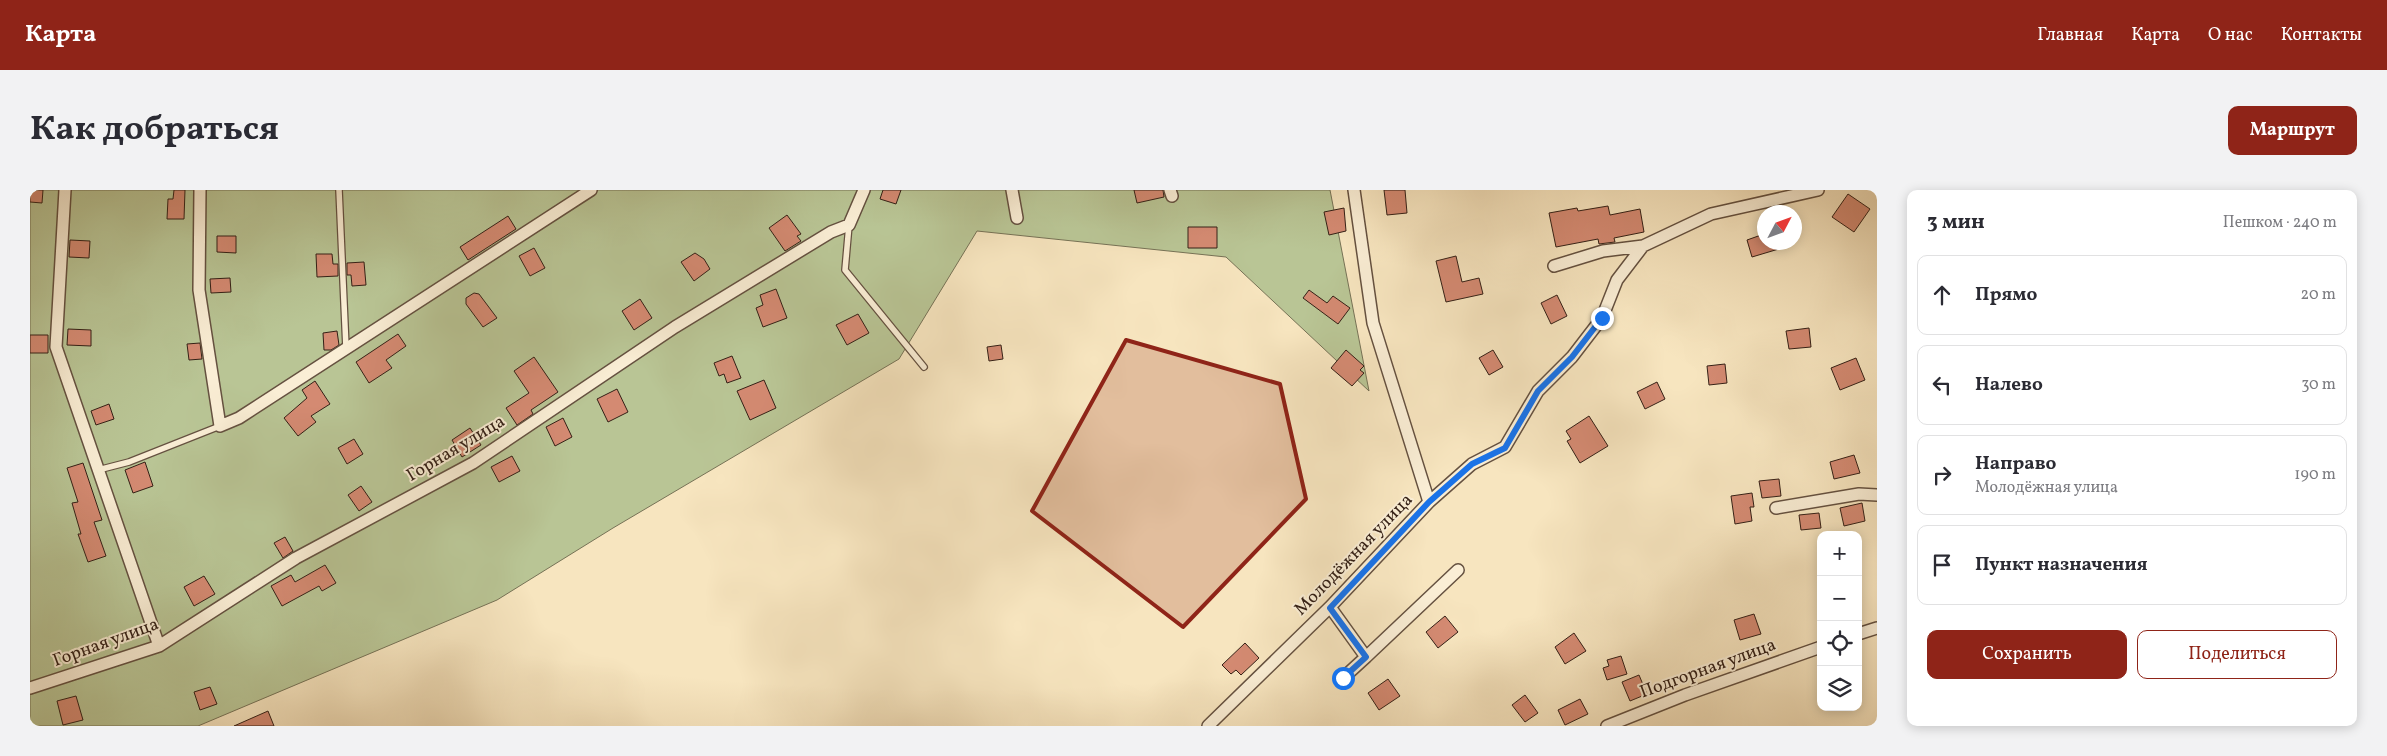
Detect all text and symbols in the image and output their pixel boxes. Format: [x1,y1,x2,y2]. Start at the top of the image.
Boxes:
text: Карта [25,18,96,52]
text: Главная [2037,23,2103,48]
text: Карта [2131,23,2180,48]
text: О нас [2208,23,2253,48]
text: Контакты [2281,23,2362,48]
text: Как добраться [30,106,279,154]
button: Маршрут [2228,106,2357,155]
north arrow [1757,205,1802,250]
text: 3 мин [1927,208,1985,237]
text: Пешком · 240 m [2223,212,2337,234]
icon: ahead [1928,281,1956,309]
text: Прямо [1975,282,2037,308]
text: 20 m [2301,284,2336,306]
route end [1591,307,1614,330]
icon: left [1928,371,1956,399]
text: Налево [1975,372,2043,398]
text: 30 m [2301,374,2336,396]
street label: Горная улица [402,410,510,488]
text: Направо [1975,451,2057,477]
icon: right [1928,461,1956,489]
text: 190 m [2294,464,2336,486]
text: Молодёжная улица [1975,477,2118,499]
street label: Молодёжная улица [1289,488,1419,622]
map controls [1817,531,1862,711]
button: + [1817,531,1862,576]
icon: arrive [1928,551,1956,579]
text: Пункт назначения [1975,552,2148,578]
button: − [1817,576,1862,621]
street label: Горная улица [49,612,163,674]
button: locate [1817,621,1862,666]
button: Сохранить [1927,630,2127,679]
button: Поделиться [2137,630,2337,679]
street label: Подгорная улица [1636,633,1780,705]
button: layers [1817,666,1862,711]
route start [1332,667,1355,690]

